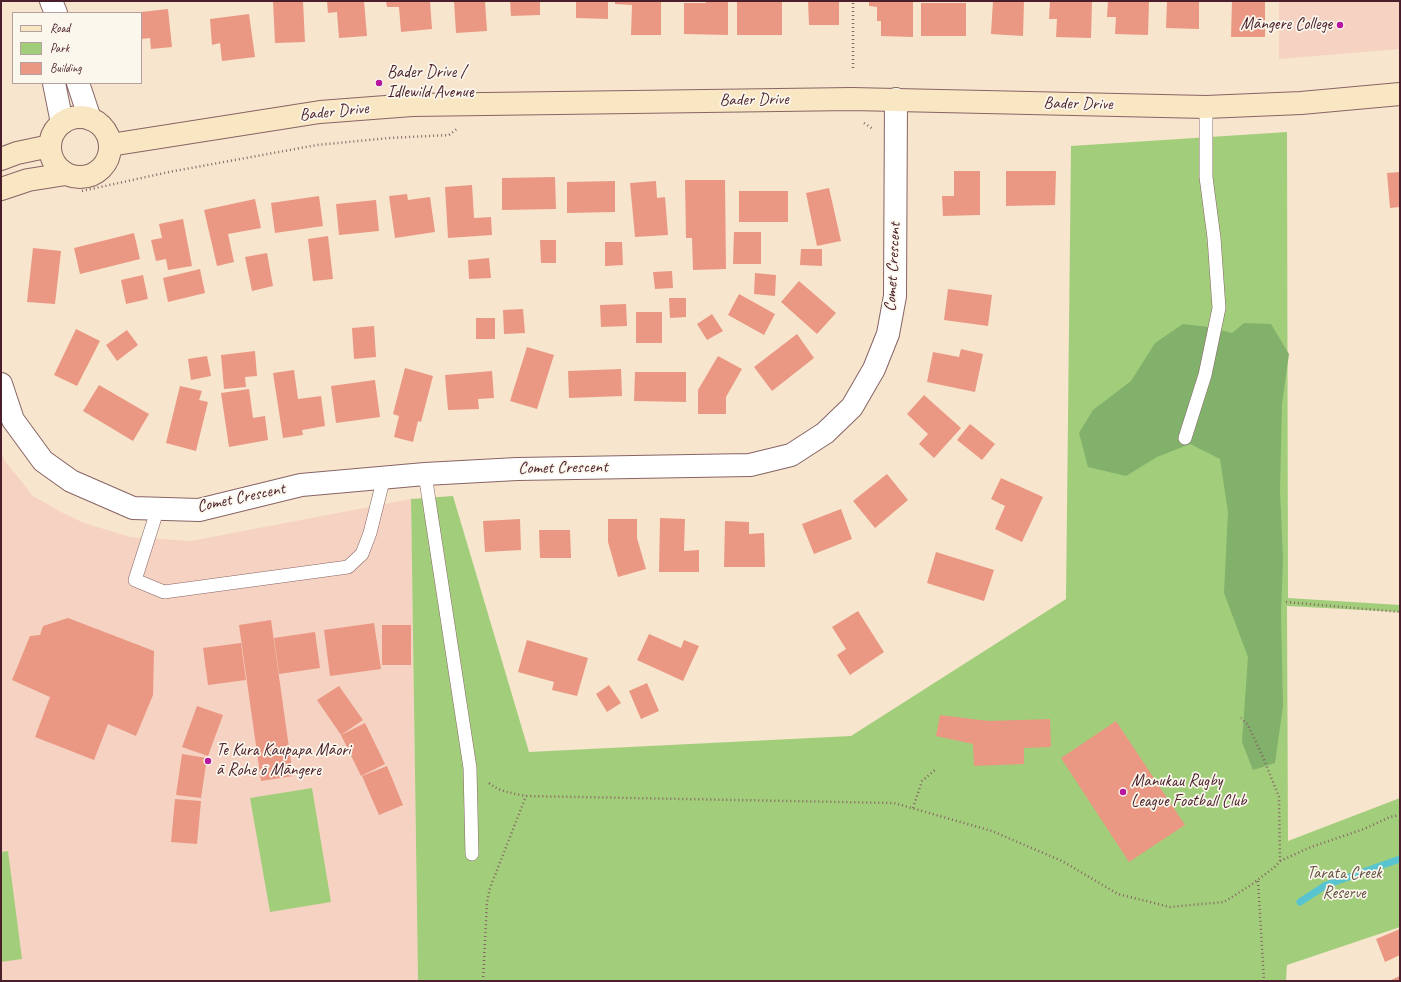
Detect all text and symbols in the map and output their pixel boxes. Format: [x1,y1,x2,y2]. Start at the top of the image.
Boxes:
legend [12,12,142,84]
place label: Māngere College [1241,15,1332,35]
text: Road [50,20,70,36]
marker: Māngere College [1335,20,1345,30]
text: Park [50,40,69,56]
text: Building [50,60,82,76]
place label: Bader Drive / Idlewild Avenue [387,63,473,103]
marker: Bader Drive / Idlewild Avenue [374,78,384,88]
street label: Bader Drive [719,89,789,111]
street label: Bader Drive [1043,93,1113,115]
street label: Bader Drive [299,98,369,126]
street label: Comet Crescent [880,222,906,312]
street label: Comet Crescent [518,457,608,479]
street label: Comet Crescent [195,479,287,517]
place label: Te Kura Kaupapa Māori ā Rohe ō Māngere [216,741,351,781]
marker: Te Kura Kaupapa Māori ā Rohe ō Māngere [203,756,213,766]
place label: Manukau Rugby League Football Club [1131,772,1246,812]
marker: Manukau Rugby League Football Club [1118,787,1128,797]
park label: Tarata Creek Reserve [1307,864,1381,904]

